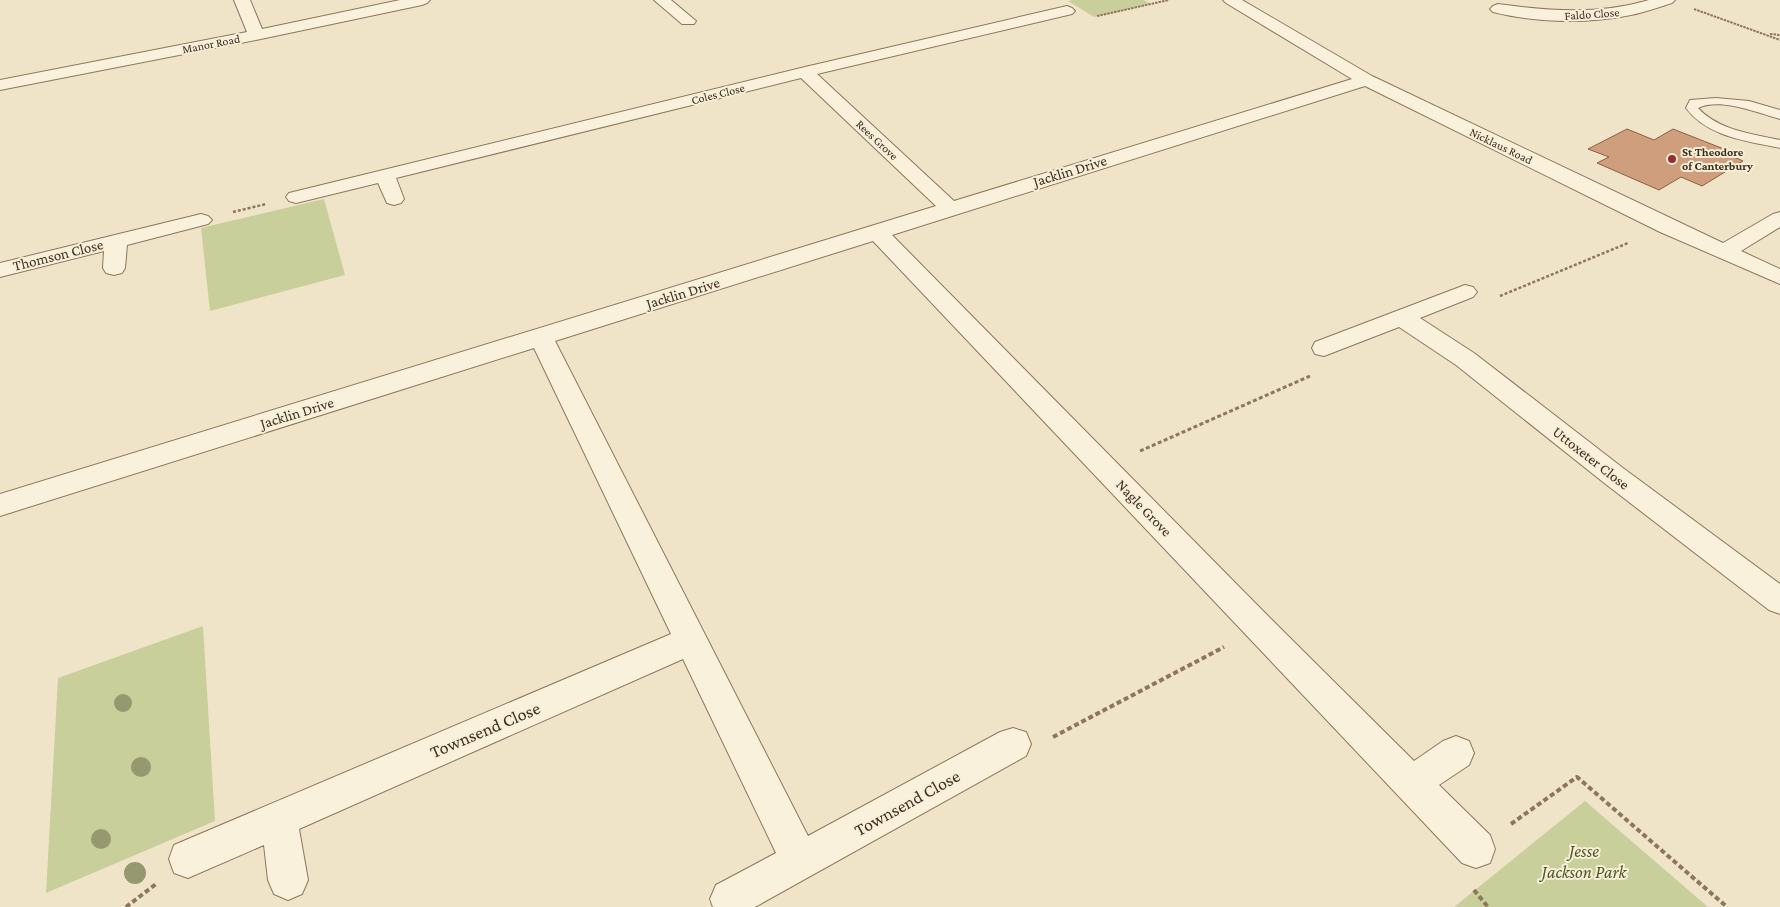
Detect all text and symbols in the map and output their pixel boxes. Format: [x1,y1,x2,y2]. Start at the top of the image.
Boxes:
street label: Faldo Close [1564,5,1620,23]
street label: Manor Road [181,31,242,56]
street label: Coles Close [690,81,746,107]
street label: Rees Grove [853,117,901,163]
street label: Nicklaus Road [1467,125,1535,168]
place label: St Theodore of Canterbury [1682,145,1753,173]
street label: Jacklin Drive [1029,152,1109,191]
marker: St Theodore of Canterbury [1666,153,1678,165]
street label: Thomson Close [11,236,105,274]
street label: Jacklin Drive [642,274,722,313]
street label: Jacklin Drive [256,394,336,433]
street label: Uttoxeter Close [1550,423,1633,493]
street label: Nagle Grove [1112,476,1175,541]
street label: Townsend Close [427,698,543,762]
street label: Townsend Close [851,766,963,840]
park label: Jesse Jackson Park [1539,841,1628,882]

